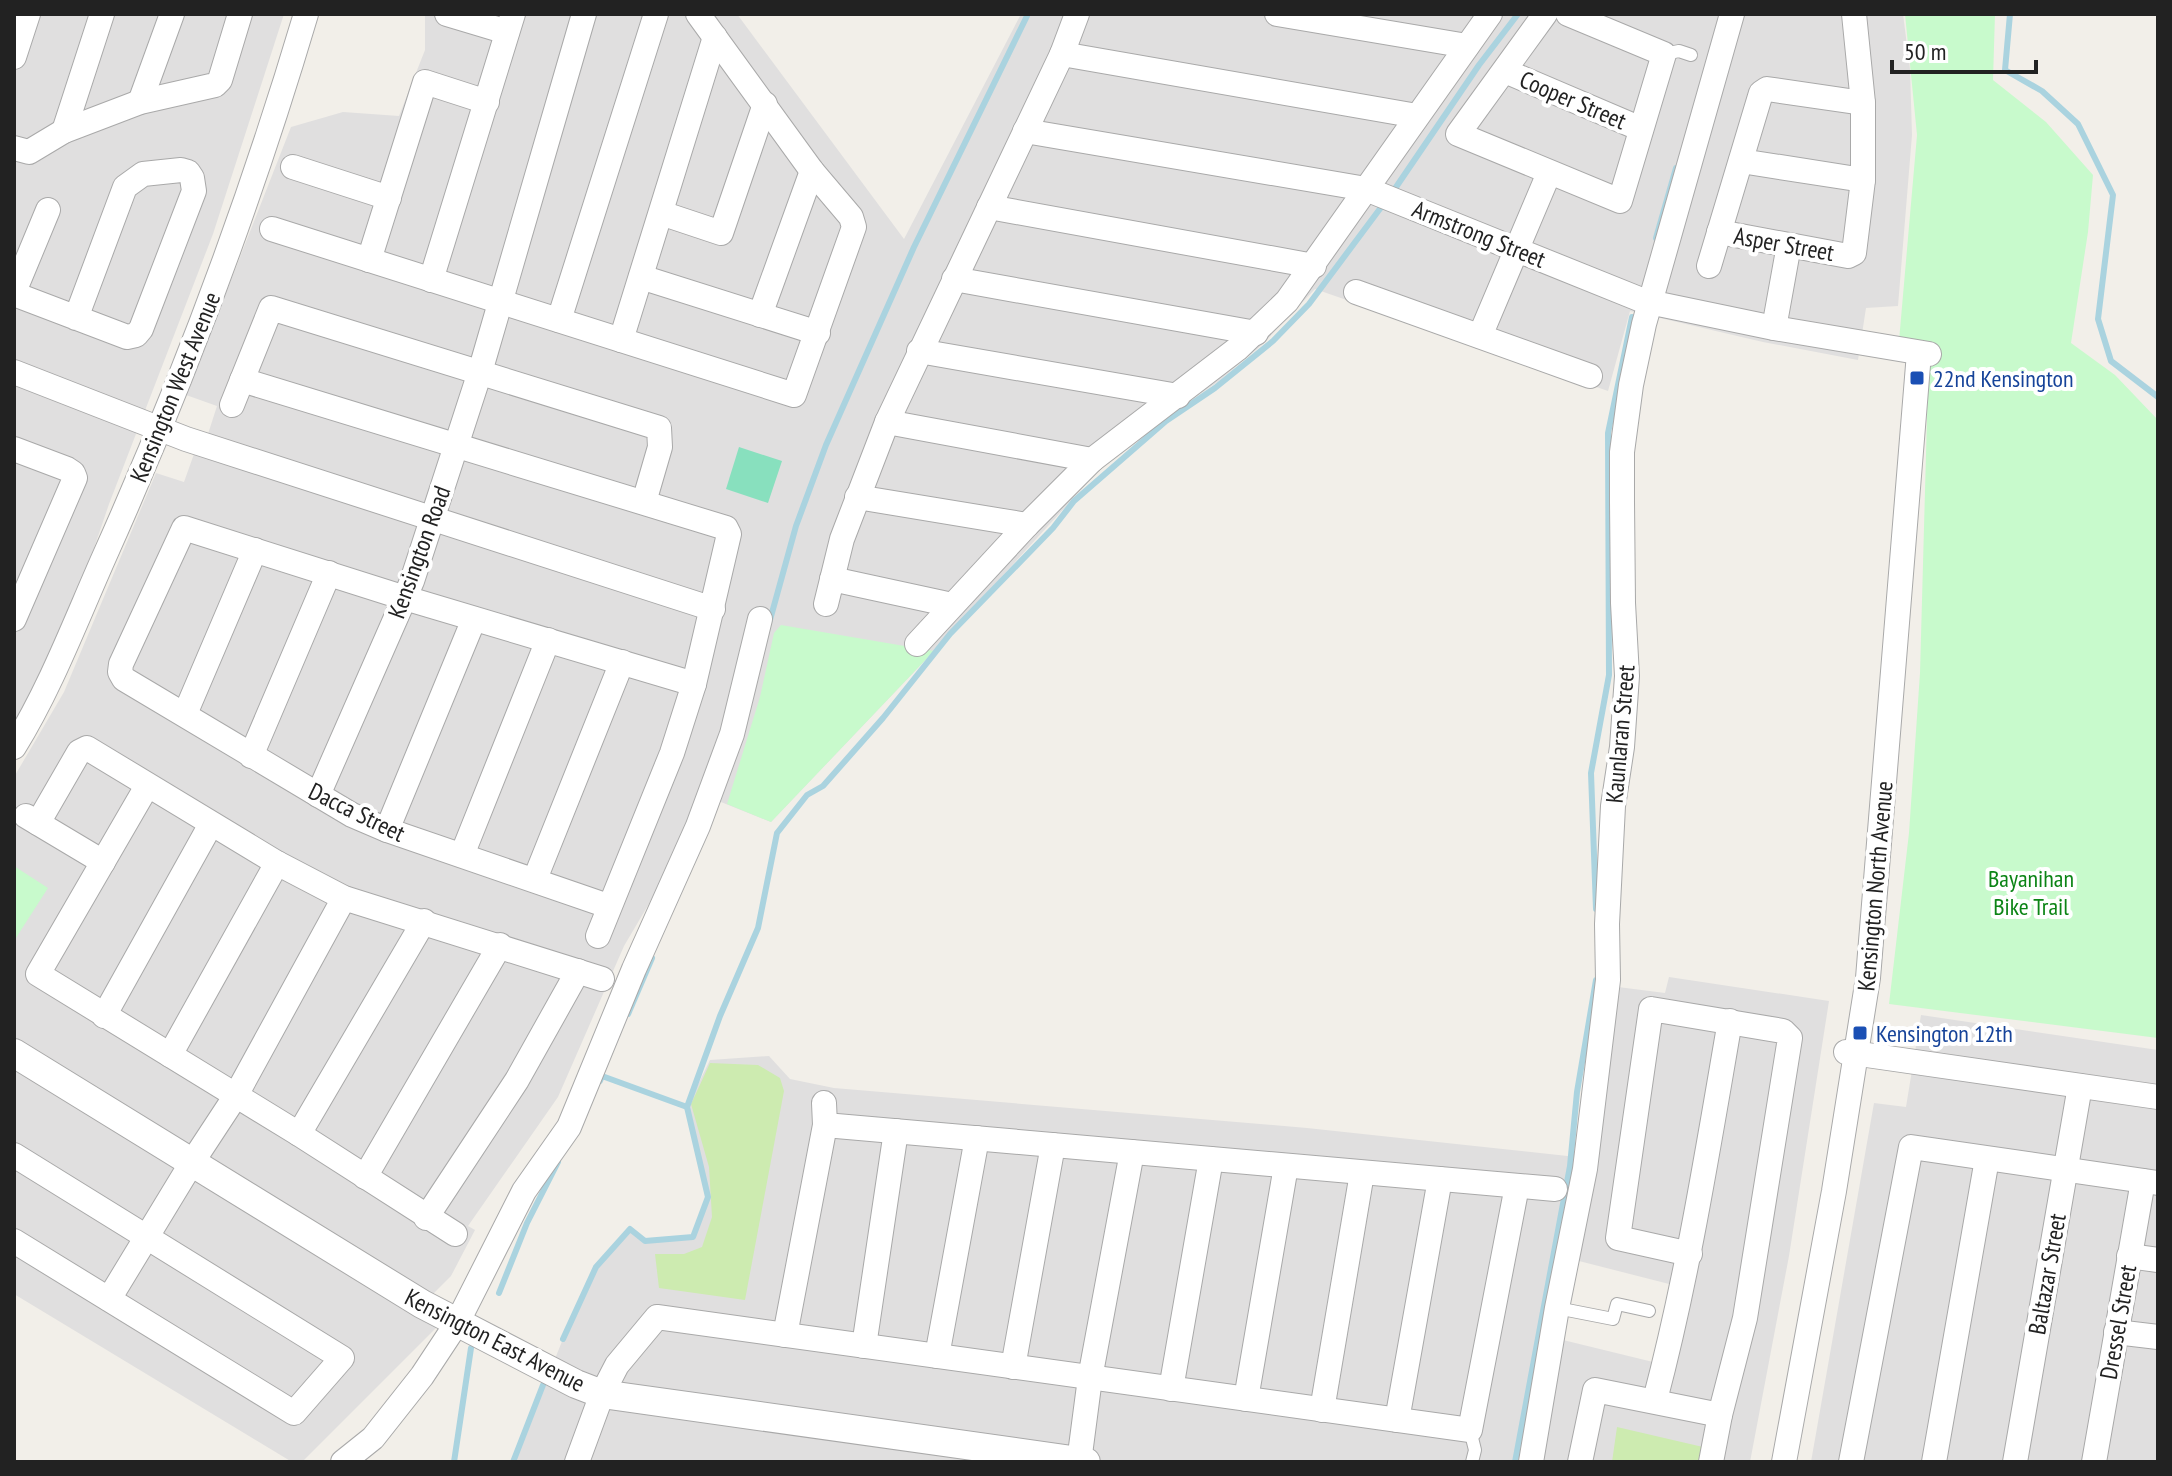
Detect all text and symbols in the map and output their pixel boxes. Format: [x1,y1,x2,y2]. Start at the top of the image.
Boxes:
scale bar [1892,24,2036,74]
text: 50 m [1904,36,1946,67]
street label: Cooper Street [1515,64,1631,136]
street label: Armstrong Street [1408,193,1550,275]
street label: Asper Street [1731,220,1837,268]
street label: Kensington West Avenue [123,287,227,487]
place label: 22nd Kensington [1933,363,2074,394]
marker: 22nd Kensington [1908,369,1926,387]
street label: Kensington Road [381,481,457,623]
street label: Kaunlaran Street [1599,663,1642,804]
street label: Dacca Street [304,775,411,849]
street label: Kensington North Avenue [1850,780,1900,992]
park label: Bayanihan Bike Trail [1988,863,2074,922]
place label: Kensington 12th [1876,1018,2013,1049]
marker: Kensington 12th [1851,1024,1869,1042]
street label: Baltazar Street [2021,1211,2073,1337]
street label: Dressel Street [2093,1262,2143,1382]
street label: Kensington East Avenue [400,1281,590,1399]

